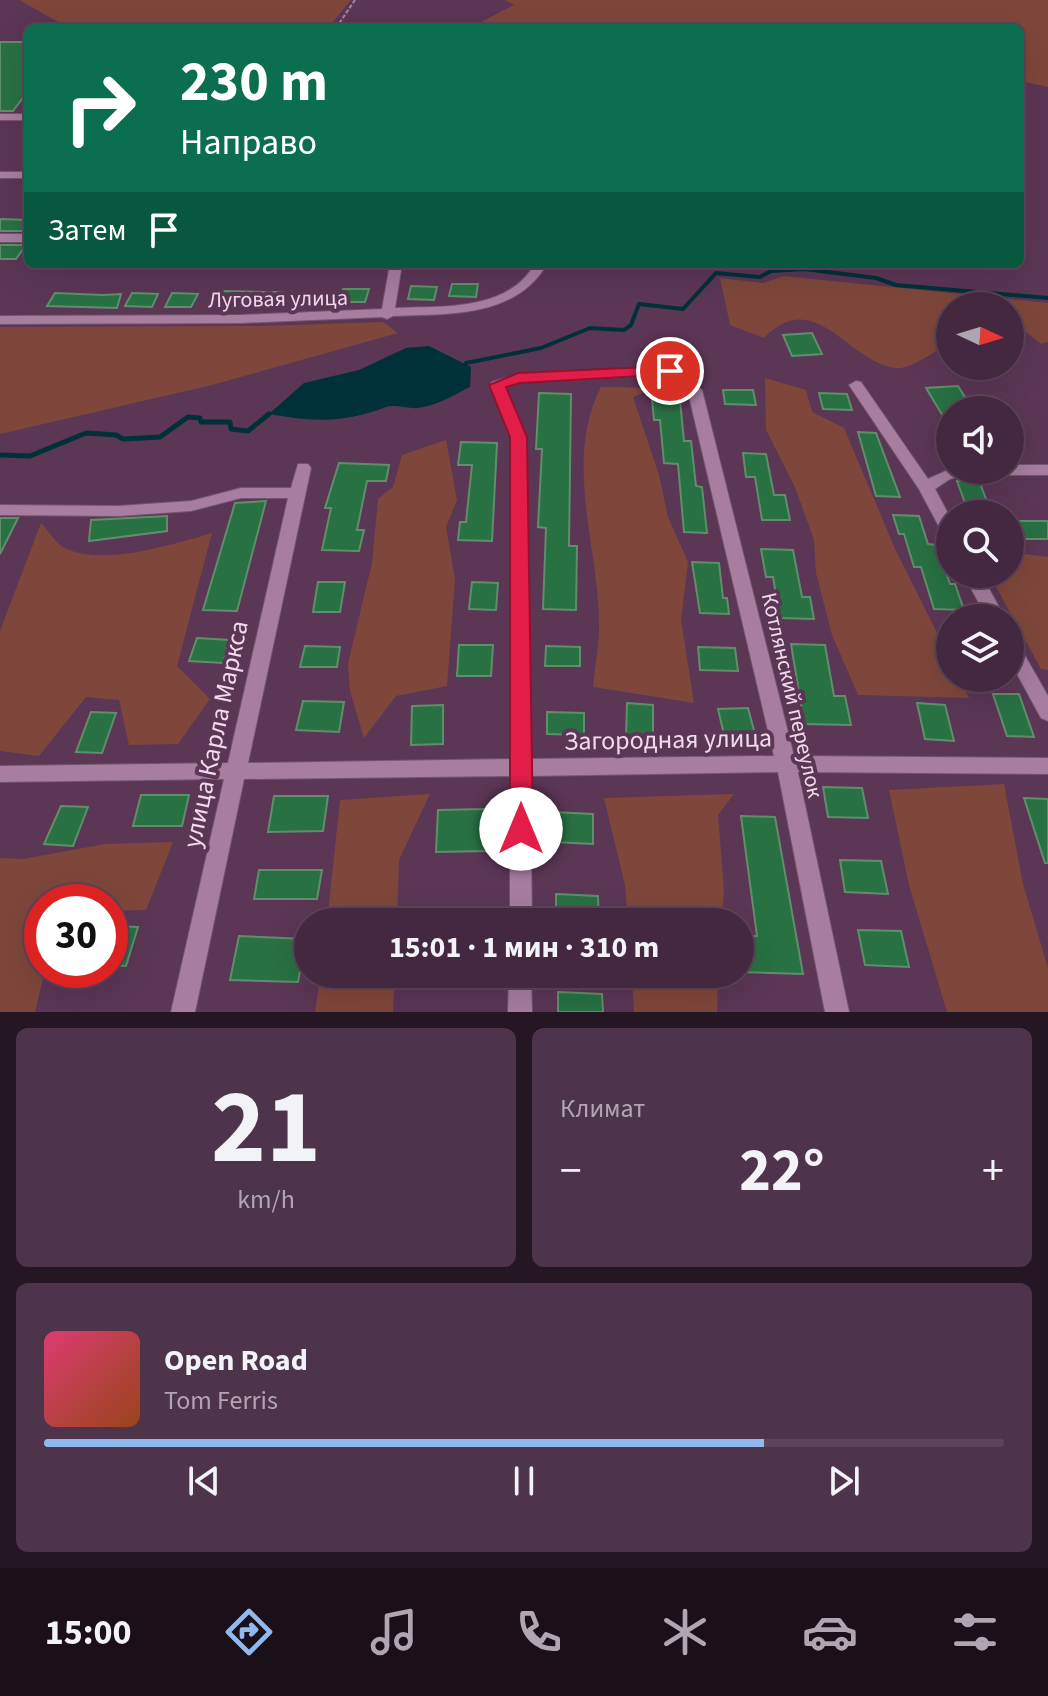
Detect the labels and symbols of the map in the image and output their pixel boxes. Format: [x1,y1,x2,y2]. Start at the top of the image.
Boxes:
street label: Луговая улица [208,282,348,316]
north arrow [936,292,1024,380]
pin [636,337,704,405]
street label: Котлянский переулок [753,589,831,801]
street label: улица Карла Маркса [173,617,258,851]
street label: Загородная улица [564,719,772,760]
position arrow [479,787,563,871]
speed limit sign: 30 [24,884,128,988]

